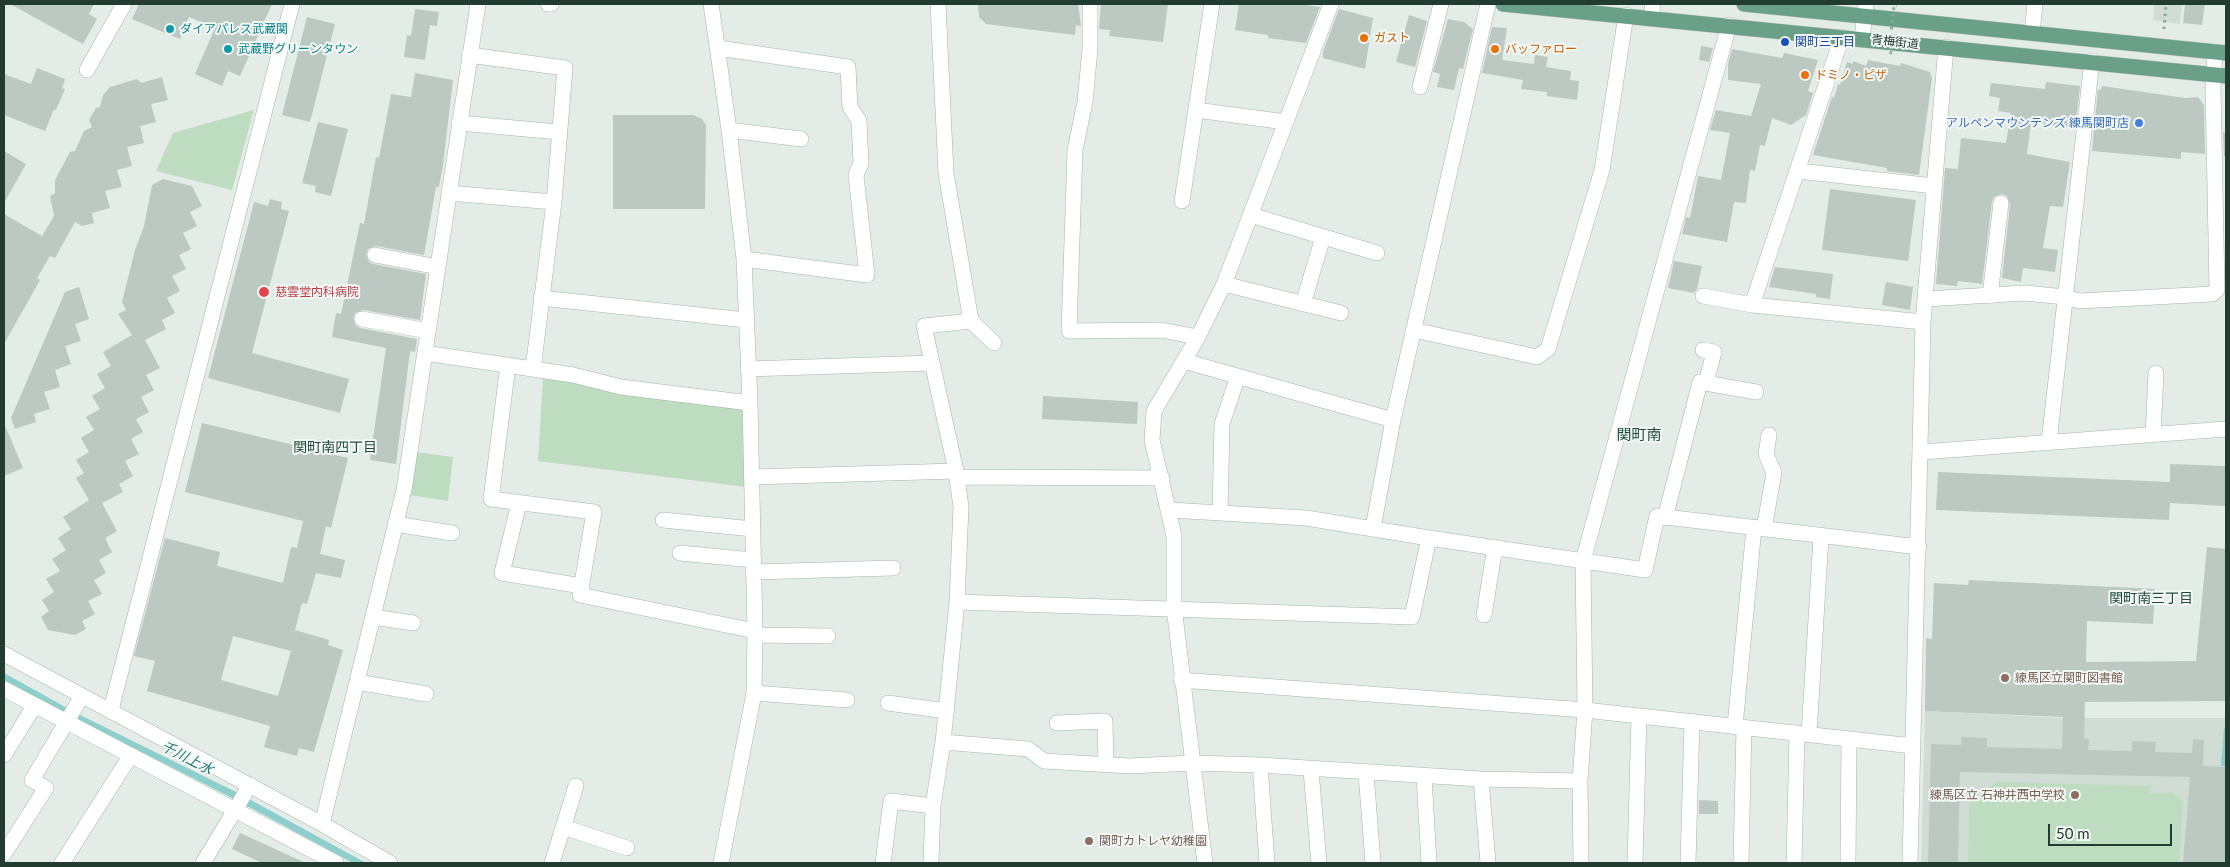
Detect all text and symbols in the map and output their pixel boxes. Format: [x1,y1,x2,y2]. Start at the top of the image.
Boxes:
place label: ダイアパレス武蔵関 [180,22,288,36]
marker: ダイアパレス武蔵関 [164,23,176,35]
place label: ガスト [1374,31,1410,45]
marker: ガスト [1358,32,1370,44]
street label: 青梅街道 [1870,32,1920,52]
place label: 関町三丁目 [1795,35,1855,49]
marker: 関町三丁目 [1779,36,1791,48]
place label: 武蔵野グリーンタウン [238,42,358,56]
place label: バッファロー [1505,42,1577,56]
marker: 武蔵野グリーンタウン [222,43,234,55]
marker: バッファロー [1489,43,1501,55]
place label: ドミノ・ピザ [1815,68,1887,82]
marker: ドミノ・ピザ [1799,69,1811,81]
place label: アルペンマウンテンズ 練馬関町店 [1946,116,2129,130]
marker: アルペンマウンテンズ 練馬関町店 [2133,117,2145,129]
marker: 慈雲堂内科病院 [257,285,271,299]
place label: 慈雲堂内科病院 [275,285,359,299]
district label: 関町南 [1617,426,1661,444]
district label: 関町南四丁目 [293,439,377,455]
district label: 関町南三丁目 [2109,590,2193,606]
place label: 練馬区立関町図書館 [2015,671,2123,685]
marker: 練馬区立関町図書館 [1999,672,2011,684]
water label: 千川上水 [158,738,216,778]
place label: 練馬区立 石神井西中学校 [1930,788,2065,802]
marker: 練馬区立 石神井西中学校 [2069,789,2081,801]
scale bar [2050,814,2174,846]
text: 50 m [2056,824,2090,842]
place label: 関町カトレヤ幼稚園 [1099,834,1207,848]
marker: 関町カトレヤ幼稚園 [1083,835,1095,847]

